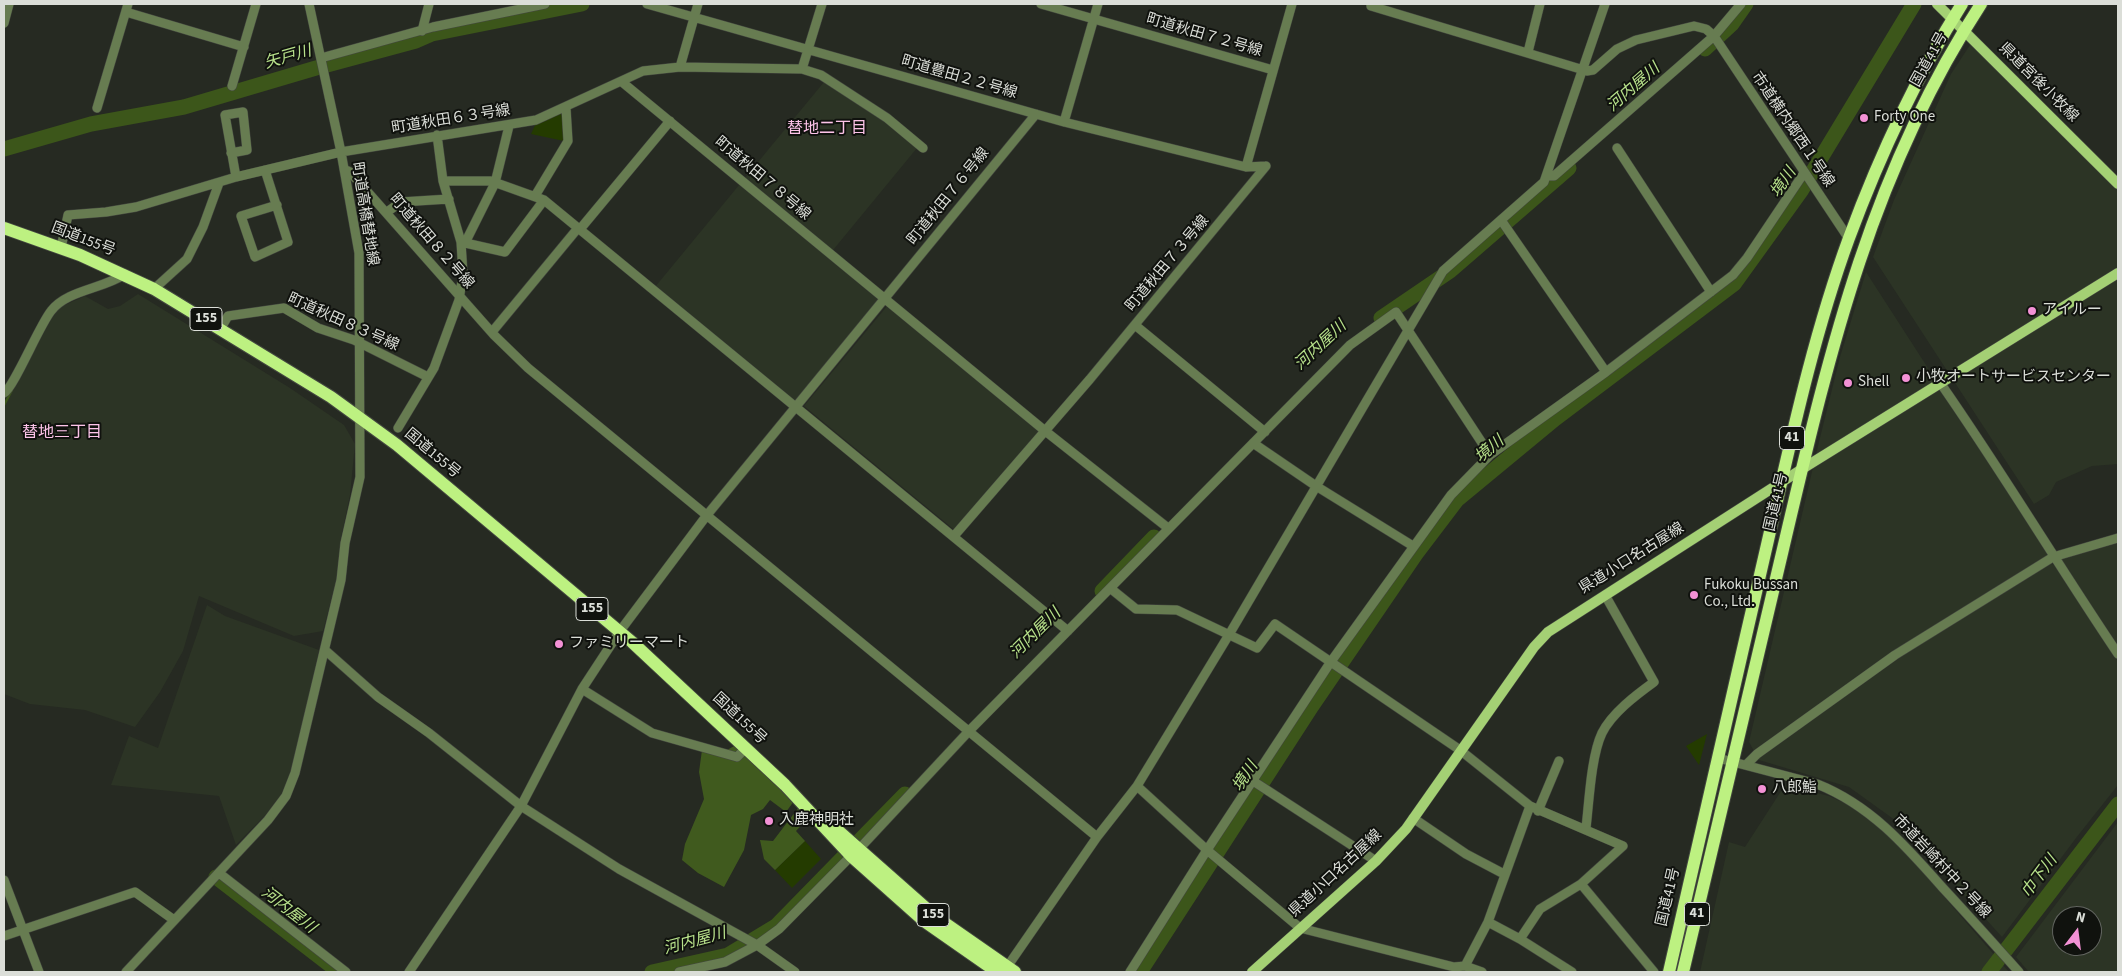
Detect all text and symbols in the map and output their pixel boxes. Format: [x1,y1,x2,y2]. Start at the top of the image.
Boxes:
street label: 町道秋田７２号線 [1144,11,1264,61]
street label: 国道41号 [1908,29,1952,91]
street label: 県道宮後小牧線 [1995,40,2081,126]
water label: 矢戸川 [262,42,314,74]
street label: 町道豊田２２号線 [899,53,1019,103]
water label: 河内屋川 [1604,60,1664,116]
street label: 市道横内郷西１号線 [1747,69,1837,191]
street label: 町道秋田６３号線 [390,102,512,138]
place label: Forty One [1874,109,1935,127]
marker: Forty One [1858,112,1870,124]
district label: 替地二丁目 [787,119,867,139]
street label: 町道秋田７８号線 [710,134,814,224]
street label: 町道秋田７６号線 [904,145,994,249]
street label: 町道高橋替地線 [347,161,381,267]
water label: 境川 [1767,164,1801,202]
street label: 町道秋田８２号線 [385,191,477,293]
street label: 町道秋田７３号線 [1123,212,1213,316]
street label: 国道155号 [48,220,118,260]
street label: 町道秋田８３号線 [285,290,401,356]
place label: アイルー [2042,302,2102,320]
marker: アイルー [2026,305,2038,317]
road number: 155 [190,308,222,330]
water label: 河内屋川 [1291,317,1351,375]
place label: 小牧オートサービスセンター [1916,369,2111,387]
marker: 小牧オートサービスセンター [1900,372,1912,384]
place label: Shell [1858,374,1889,392]
marker: Shell [1842,377,1854,389]
district label: 替地三丁目 [22,423,102,443]
street label: 国道155号 [400,425,464,483]
road number: 41 [1780,426,1804,449]
water label: 境川 [1472,432,1508,468]
street label: 国道41号 [1761,471,1793,533]
street label: 県道小口名古屋線 [1576,520,1688,598]
place label: Fukoku Bussan Co., Ltd. [1704,577,1798,612]
marker: Fukoku Bussan Co., Ltd. [1688,589,1700,601]
road number: 155 [576,598,608,620]
water label: 河内屋川 [1007,605,1065,663]
place label: ファミリーマート [569,635,689,653]
marker: ファミリーマート [553,638,565,650]
street label: 国道155号 [708,689,770,749]
water label: 境川 [1229,758,1263,796]
place label: 八郎鮨 [1772,780,1817,798]
marker: 八郎鮨 [1756,783,1768,795]
street label: 市道岩崎村中２号線 [1888,811,1994,923]
place label: 入鹿神明社 [779,812,854,830]
marker: 入鹿神明社 [763,815,775,827]
street label: 県道小口名古屋線 [1286,826,1386,922]
water label: 巾下川 [2018,852,2062,902]
street label: 国道41号 [1653,866,1685,928]
water label: 河内屋川 [257,884,319,938]
road number: 41 [1684,902,1710,926]
road number: 155 [917,904,949,926]
north arrow [2052,906,2102,956]
text: N [2074,907,2088,928]
water label: 河内屋川 [662,924,728,960]

